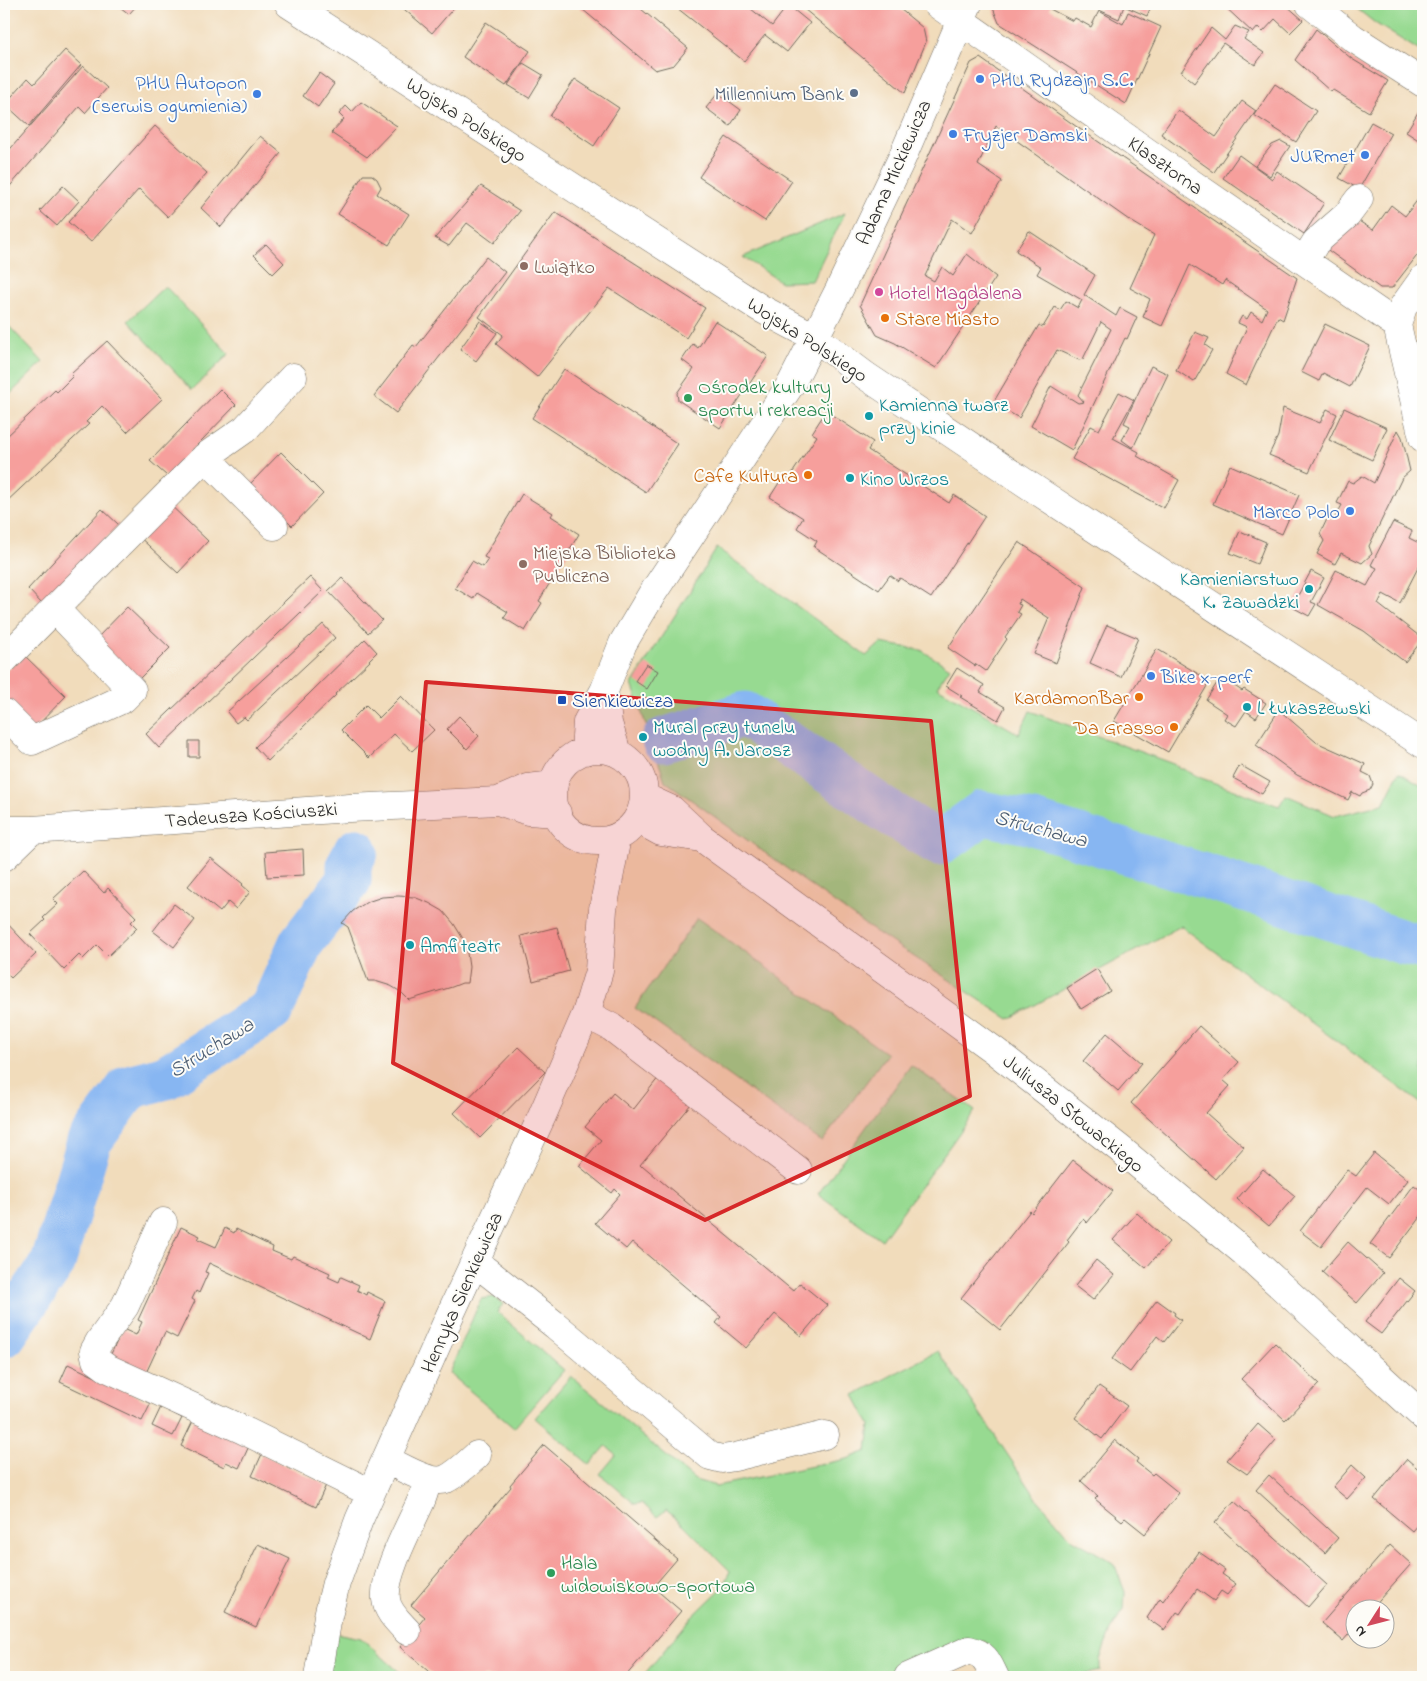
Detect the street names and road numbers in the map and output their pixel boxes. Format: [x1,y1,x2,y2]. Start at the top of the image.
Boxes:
street label: Wojska Polskiego [399,71,532,172]
street label: Adama Mickiewicza [850,96,940,250]
street label: Klasztorna [1121,130,1208,204]
street label: Wojska Polskiego [740,291,873,392]
street label: Tadeusza Kościuszki [164,796,339,837]
street label: Juliusza Słowackiego [995,1049,1150,1182]
street label: Henryka Sienkiewicza [415,1208,512,1378]

